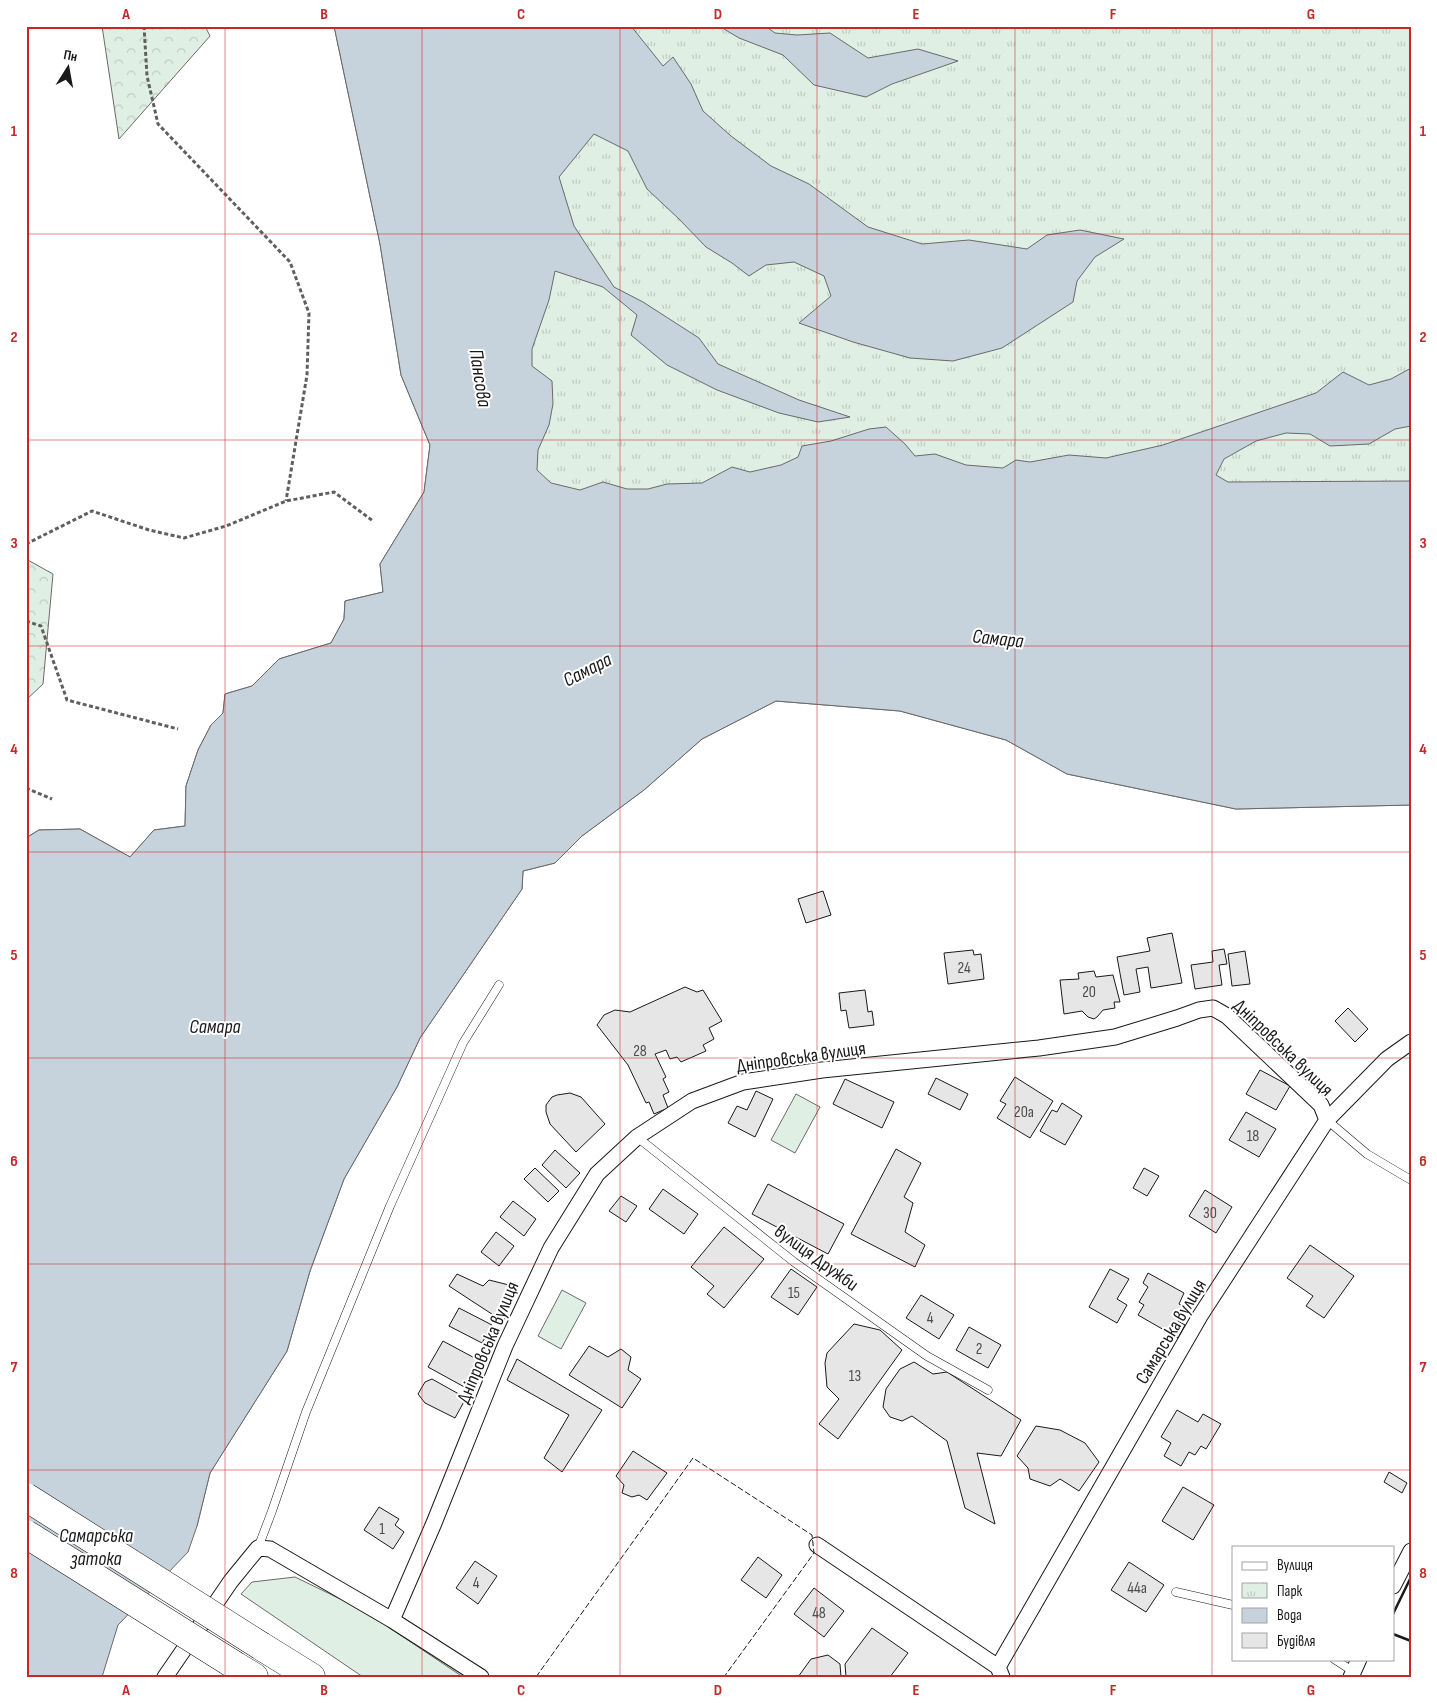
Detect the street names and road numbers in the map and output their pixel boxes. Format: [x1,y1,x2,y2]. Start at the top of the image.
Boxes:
street label: Дніпровська вулиця [1228,995,1338,1102]
street label: Дніпровська вулиця [735,1037,867,1078]
street label: вулиця Дружби [770,1220,863,1296]
street label: Самарська вулиця [1131,1275,1212,1388]
street label: Дніпровська вулиця [452,1278,524,1407]

